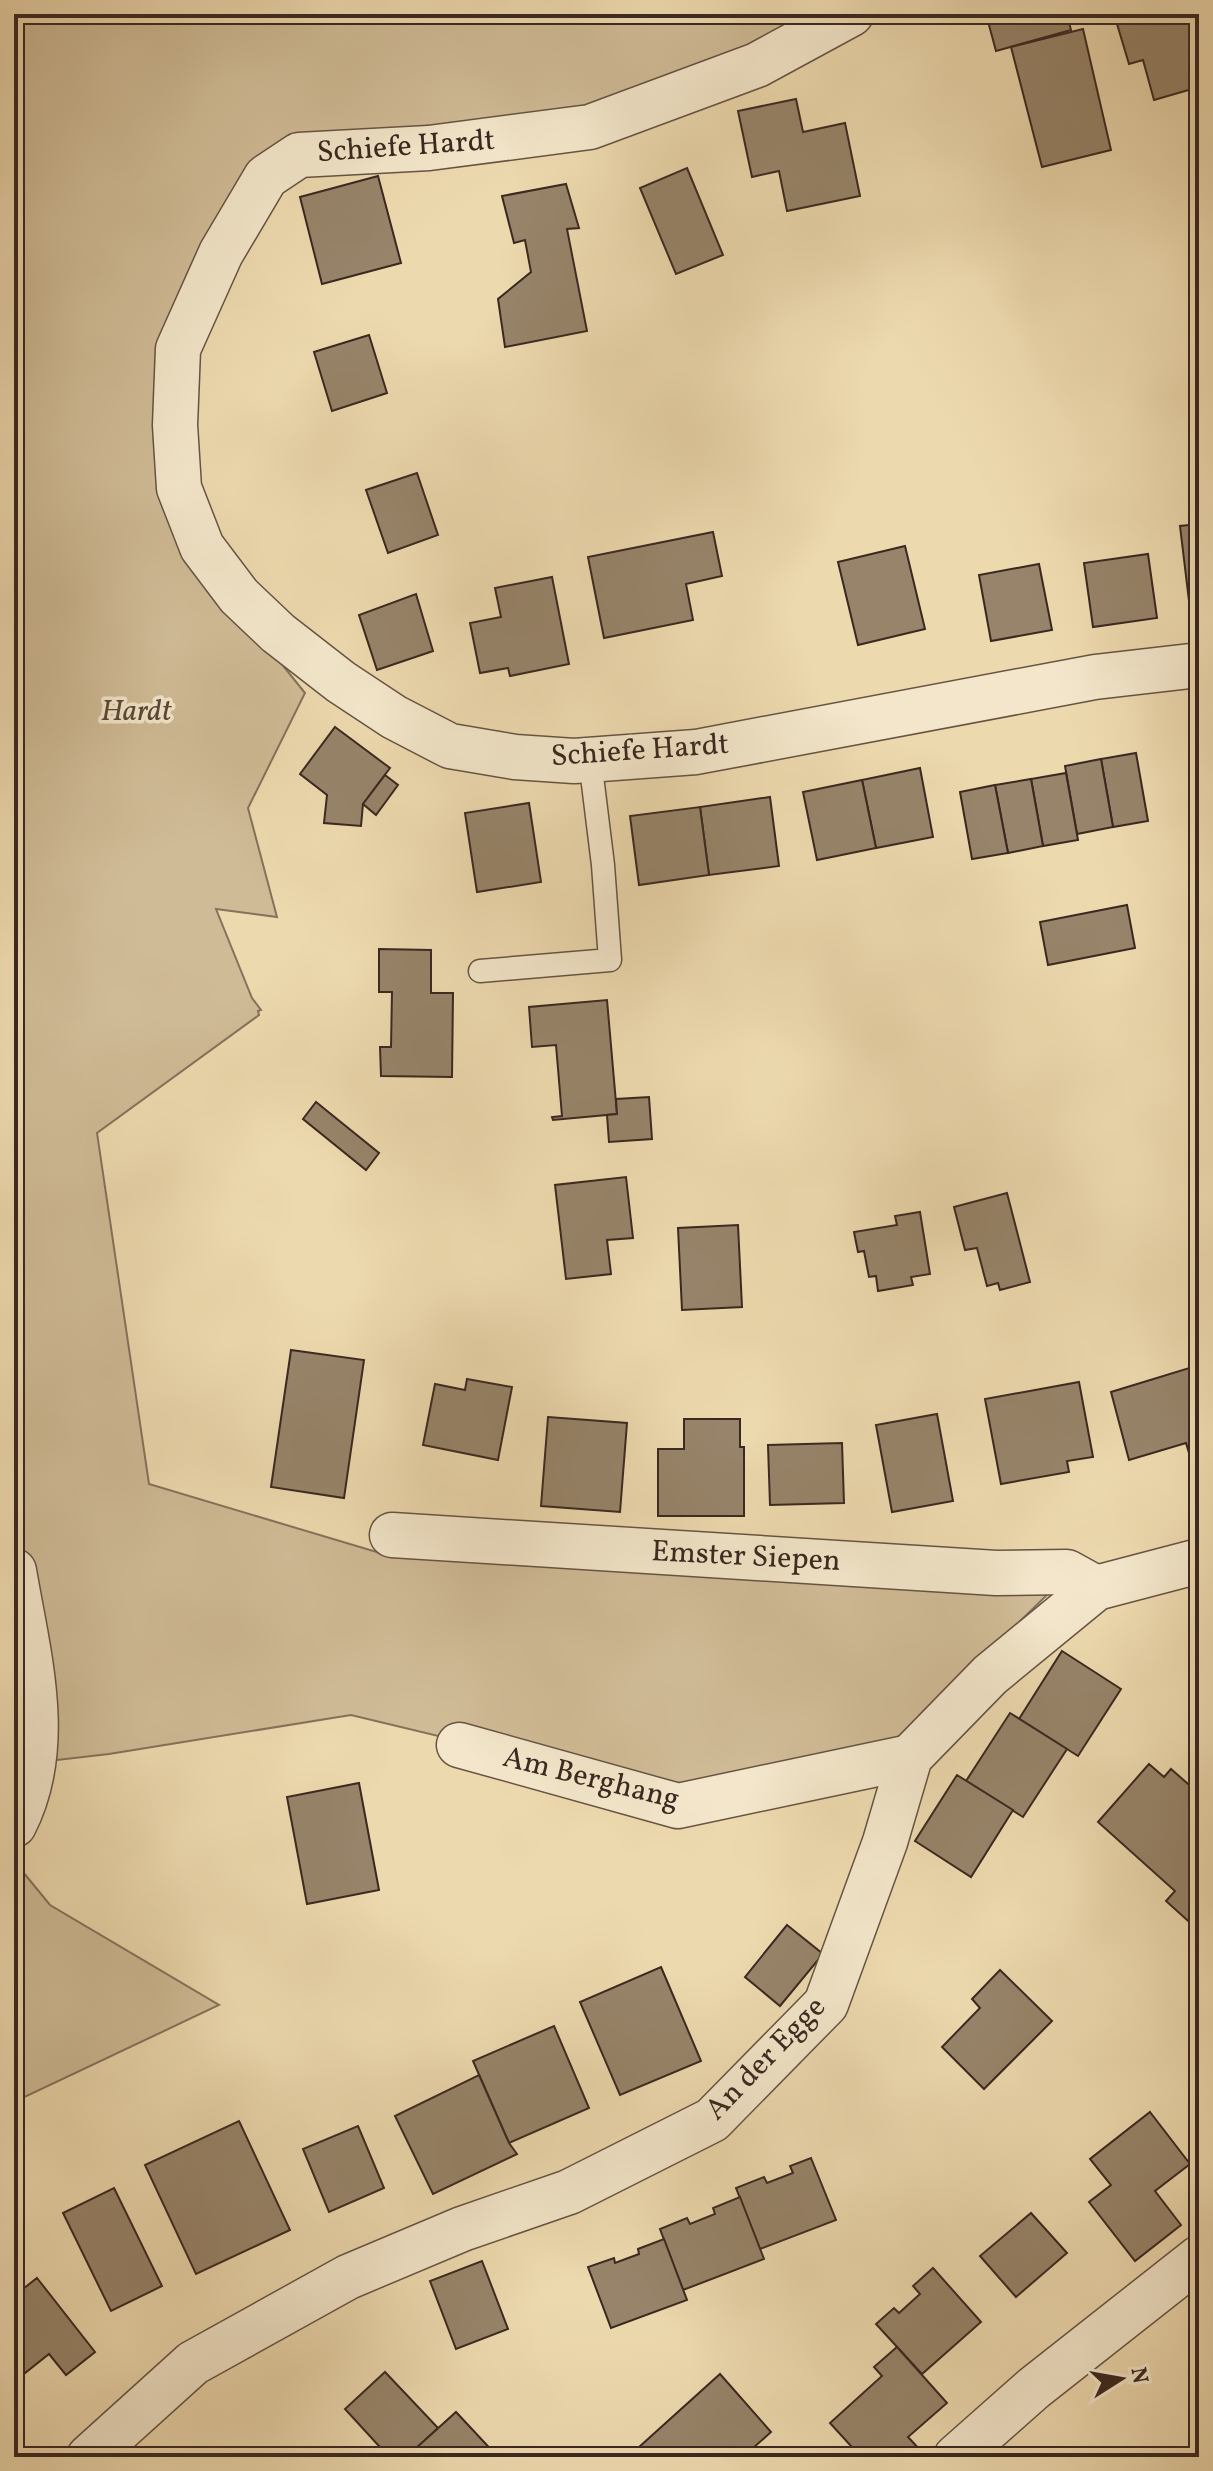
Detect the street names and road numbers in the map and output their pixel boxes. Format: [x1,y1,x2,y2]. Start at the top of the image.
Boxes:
street label: Schiefe Hardt [316,120,496,174]
street label: Schiefe Hardt [550,724,730,778]
street label: Emster Siepen [650,1531,842,1583]
street label: Am Berghang [498,1737,684,1821]
street label: An der Egge [696,1988,836,2130]

